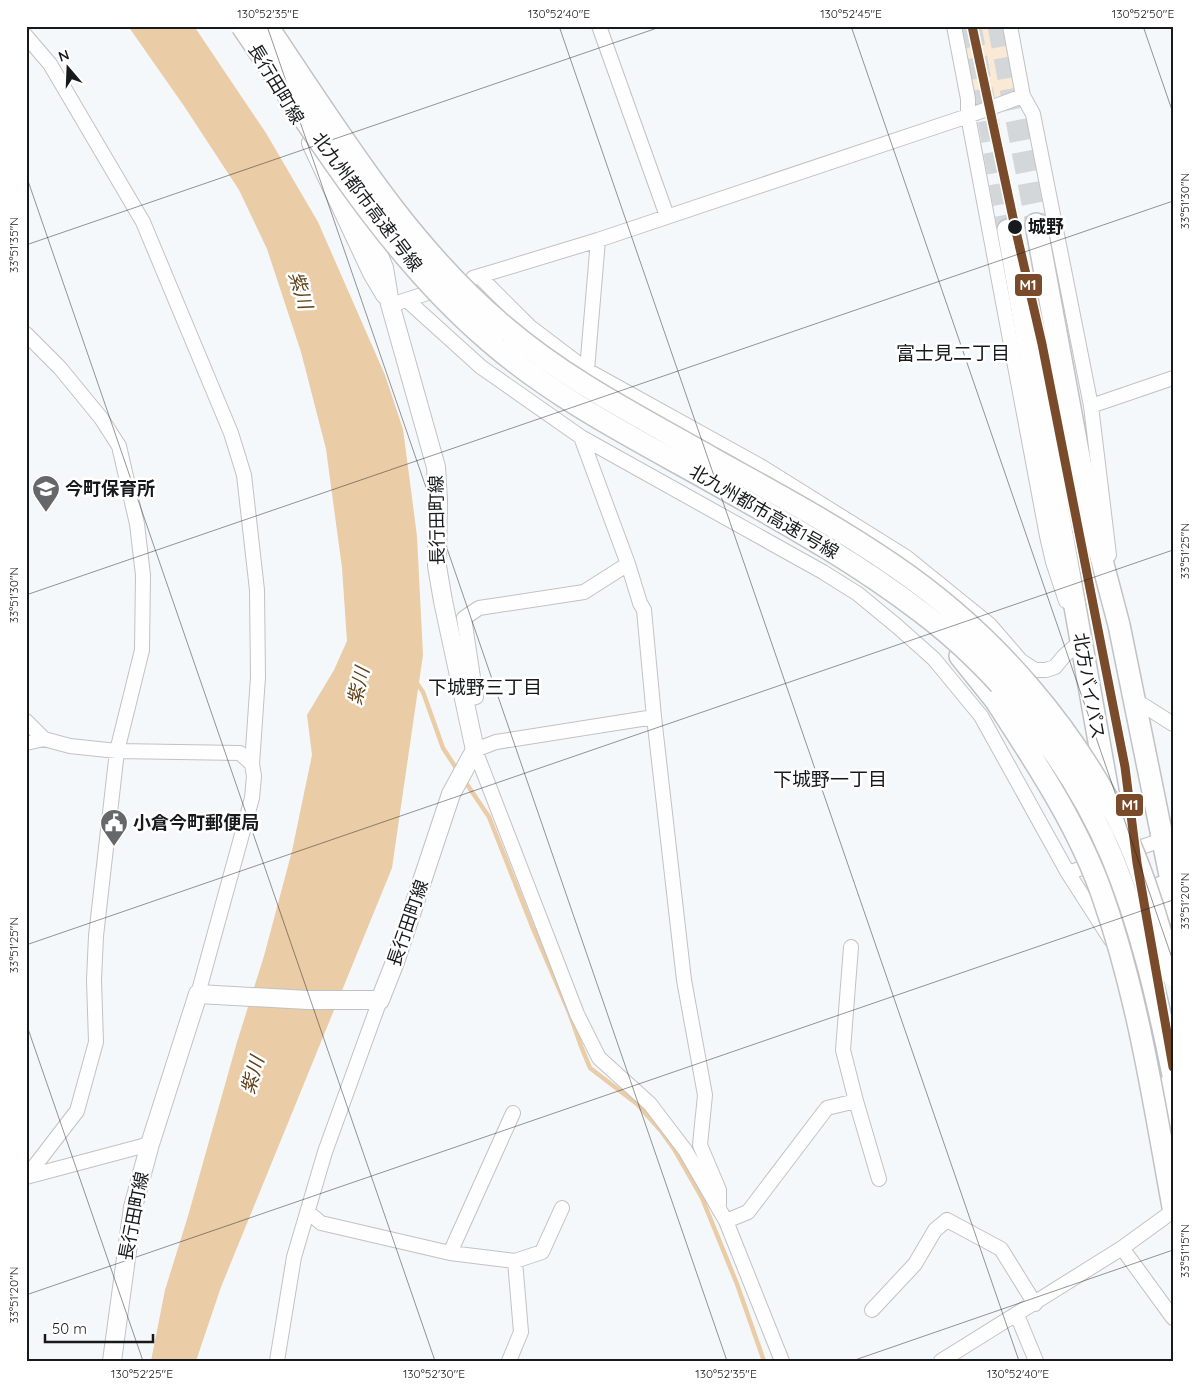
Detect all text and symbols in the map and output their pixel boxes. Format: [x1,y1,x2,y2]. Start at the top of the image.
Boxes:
text: 130°52'35"E [237,6,299,21]
text: 130°52'40"E [528,6,590,21]
text: 130°52'45"E [820,6,882,21]
text: 130°52'50"E [1112,6,1174,21]
street label: 長行田町線 [243,39,309,128]
north arrow [42,42,92,92]
text: N [56,46,72,66]
street label: 北九州都市高速1号線 [307,127,427,276]
text: 33°51'30"N [1177,173,1192,229]
place label: 城野 [1028,215,1064,238]
text: 33°51'35"N [6,217,21,273]
marker: 城野 [1006,218,1024,236]
water label: 紫川 [284,268,319,314]
line badge: M1 [1014,273,1043,297]
text: M1 [1020,276,1036,294]
district label: 富士見二丁目 [896,341,1010,365]
street label: 北九州都市高速1号線 [685,459,843,564]
school or university icon: 今町保育所 [31,474,61,513]
street label: 長行田町線 [424,475,449,565]
place label: 今町保育所 [65,477,155,500]
text: 33°51'25"N [1177,523,1192,579]
text: 33°51'30"N [6,567,21,623]
street label: 北方バイパス [1069,631,1110,741]
water label: 紫川 [342,663,374,707]
district label: 下城野三丁目 [428,675,542,699]
district label: 下城野一丁目 [773,767,887,791]
line badge: M1 [1115,793,1144,817]
text: M1 [1122,796,1138,814]
public building icon: 小倉今町郵便局 [99,808,129,847]
place label: 小倉今町郵便局 [133,811,259,834]
text: 33°51'20"N [1177,873,1192,929]
street label: 長行田町線 [382,877,433,969]
text: 33°51'25"N [6,917,21,973]
water label: 紫川 [235,1052,269,1097]
street label: 長行田町線 [114,1170,153,1262]
text: 33°51'15"N [1177,1224,1192,1278]
text: 33°51'20"N [6,1267,21,1323]
scale bar [45,1312,152,1344]
text: 50 m [52,1319,87,1338]
text: 130°52'25"E [111,1366,173,1381]
text: 130°52'30"E [403,1366,465,1381]
text: 130°52'35"E [695,1366,757,1381]
text: 130°52'40"E [987,1366,1049,1381]

